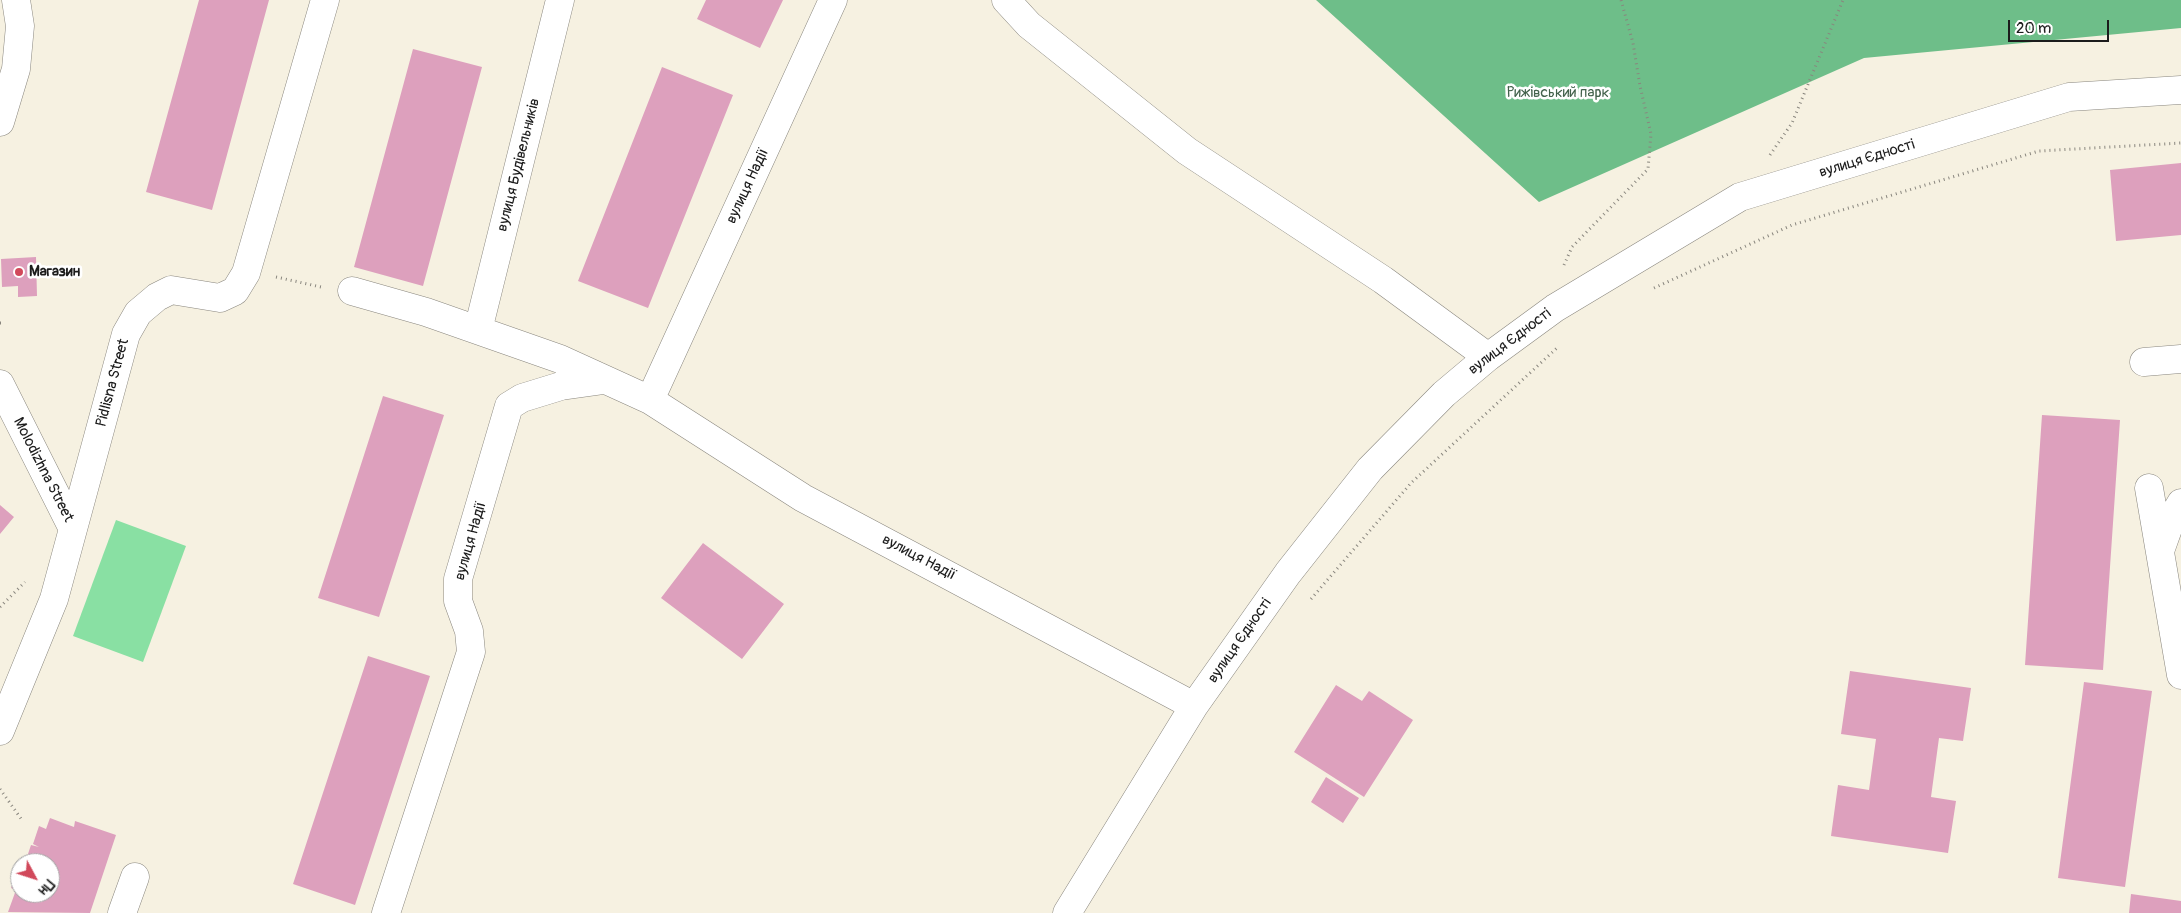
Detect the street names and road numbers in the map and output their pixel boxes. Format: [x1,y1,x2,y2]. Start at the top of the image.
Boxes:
street label: вулиця Будівельників [494,97,544,233]
street label: вулиця Єдності [1817,136,1917,182]
street label: вулиця Надії [723,145,773,227]
street label: вулиця Єдності [1465,305,1555,379]
street label: Pidlisna Street [93,337,133,429]
street label: Molodizhna Street [9,415,77,525]
street label: вулиця Надії [451,499,491,583]
street label: вулиця Надії [879,531,959,585]
street label: вулиця Єдності [1204,595,1276,687]

